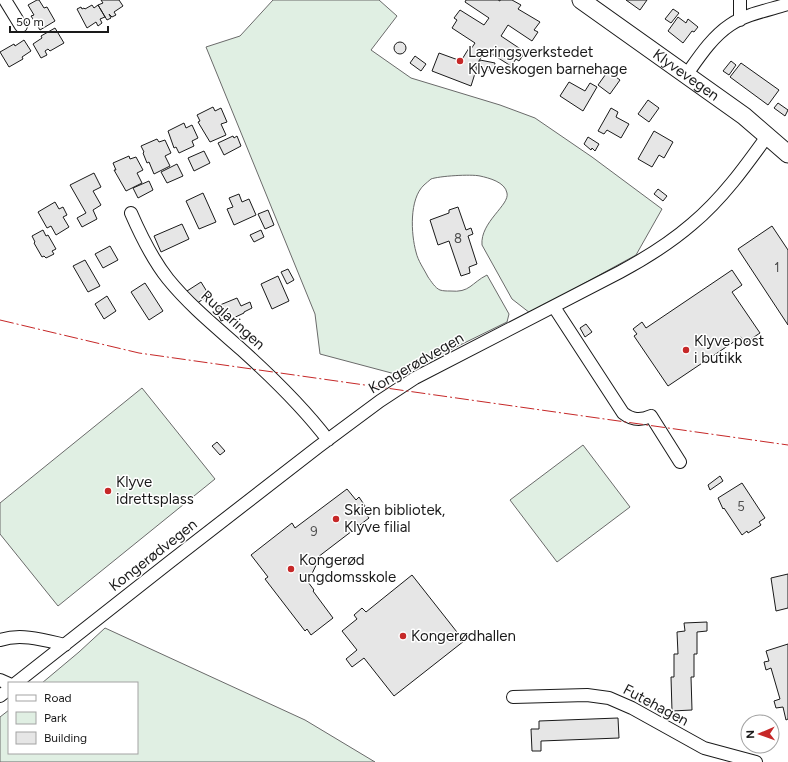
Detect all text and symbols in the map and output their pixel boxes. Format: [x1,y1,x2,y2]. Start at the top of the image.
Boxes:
scale bar [10,8,108,34]
text: 50 m [16,15,44,29]
place label: Læringsverkstedet Klyveskogen barnehage [468,43,627,78]
street label: Klyvevegen [649,45,723,105]
marker: Læringsverkstedet Klyveskogen barnehage [455,56,465,66]
house number: 8 [454,231,462,246]
house number: 1 [774,260,780,275]
street label: Ruglaringen [197,287,269,353]
street label: Kongerødvegen [365,328,467,398]
place label: Klyve post i butikk [694,332,764,367]
marker: Klyve post i butikk [681,345,691,355]
place label: Klyve idrettsplass [116,473,194,508]
marker: Klyve idrettsplass [103,486,113,496]
house number: 5 [737,499,745,514]
place label: Skien bibliotek, Klyve filial [344,501,445,536]
marker: Skien bibliotek, Klyve filial [331,514,341,524]
street label: Kongerødvegen [105,515,201,595]
house number: 9 [310,524,318,539]
place label: Kongerød ungdomsskole [299,551,396,586]
marker: Kongerød ungdomsskole [286,564,296,574]
place label: Kongerødhallen [411,627,516,645]
marker: Kongerødhallen [398,631,408,641]
street label: Futehagen [620,680,692,730]
legend [8,682,138,754]
text: Road [44,691,72,705]
text: Park [44,711,67,725]
north arrow [740,714,780,754]
text: N [744,730,757,739]
text: Building [44,731,87,745]

